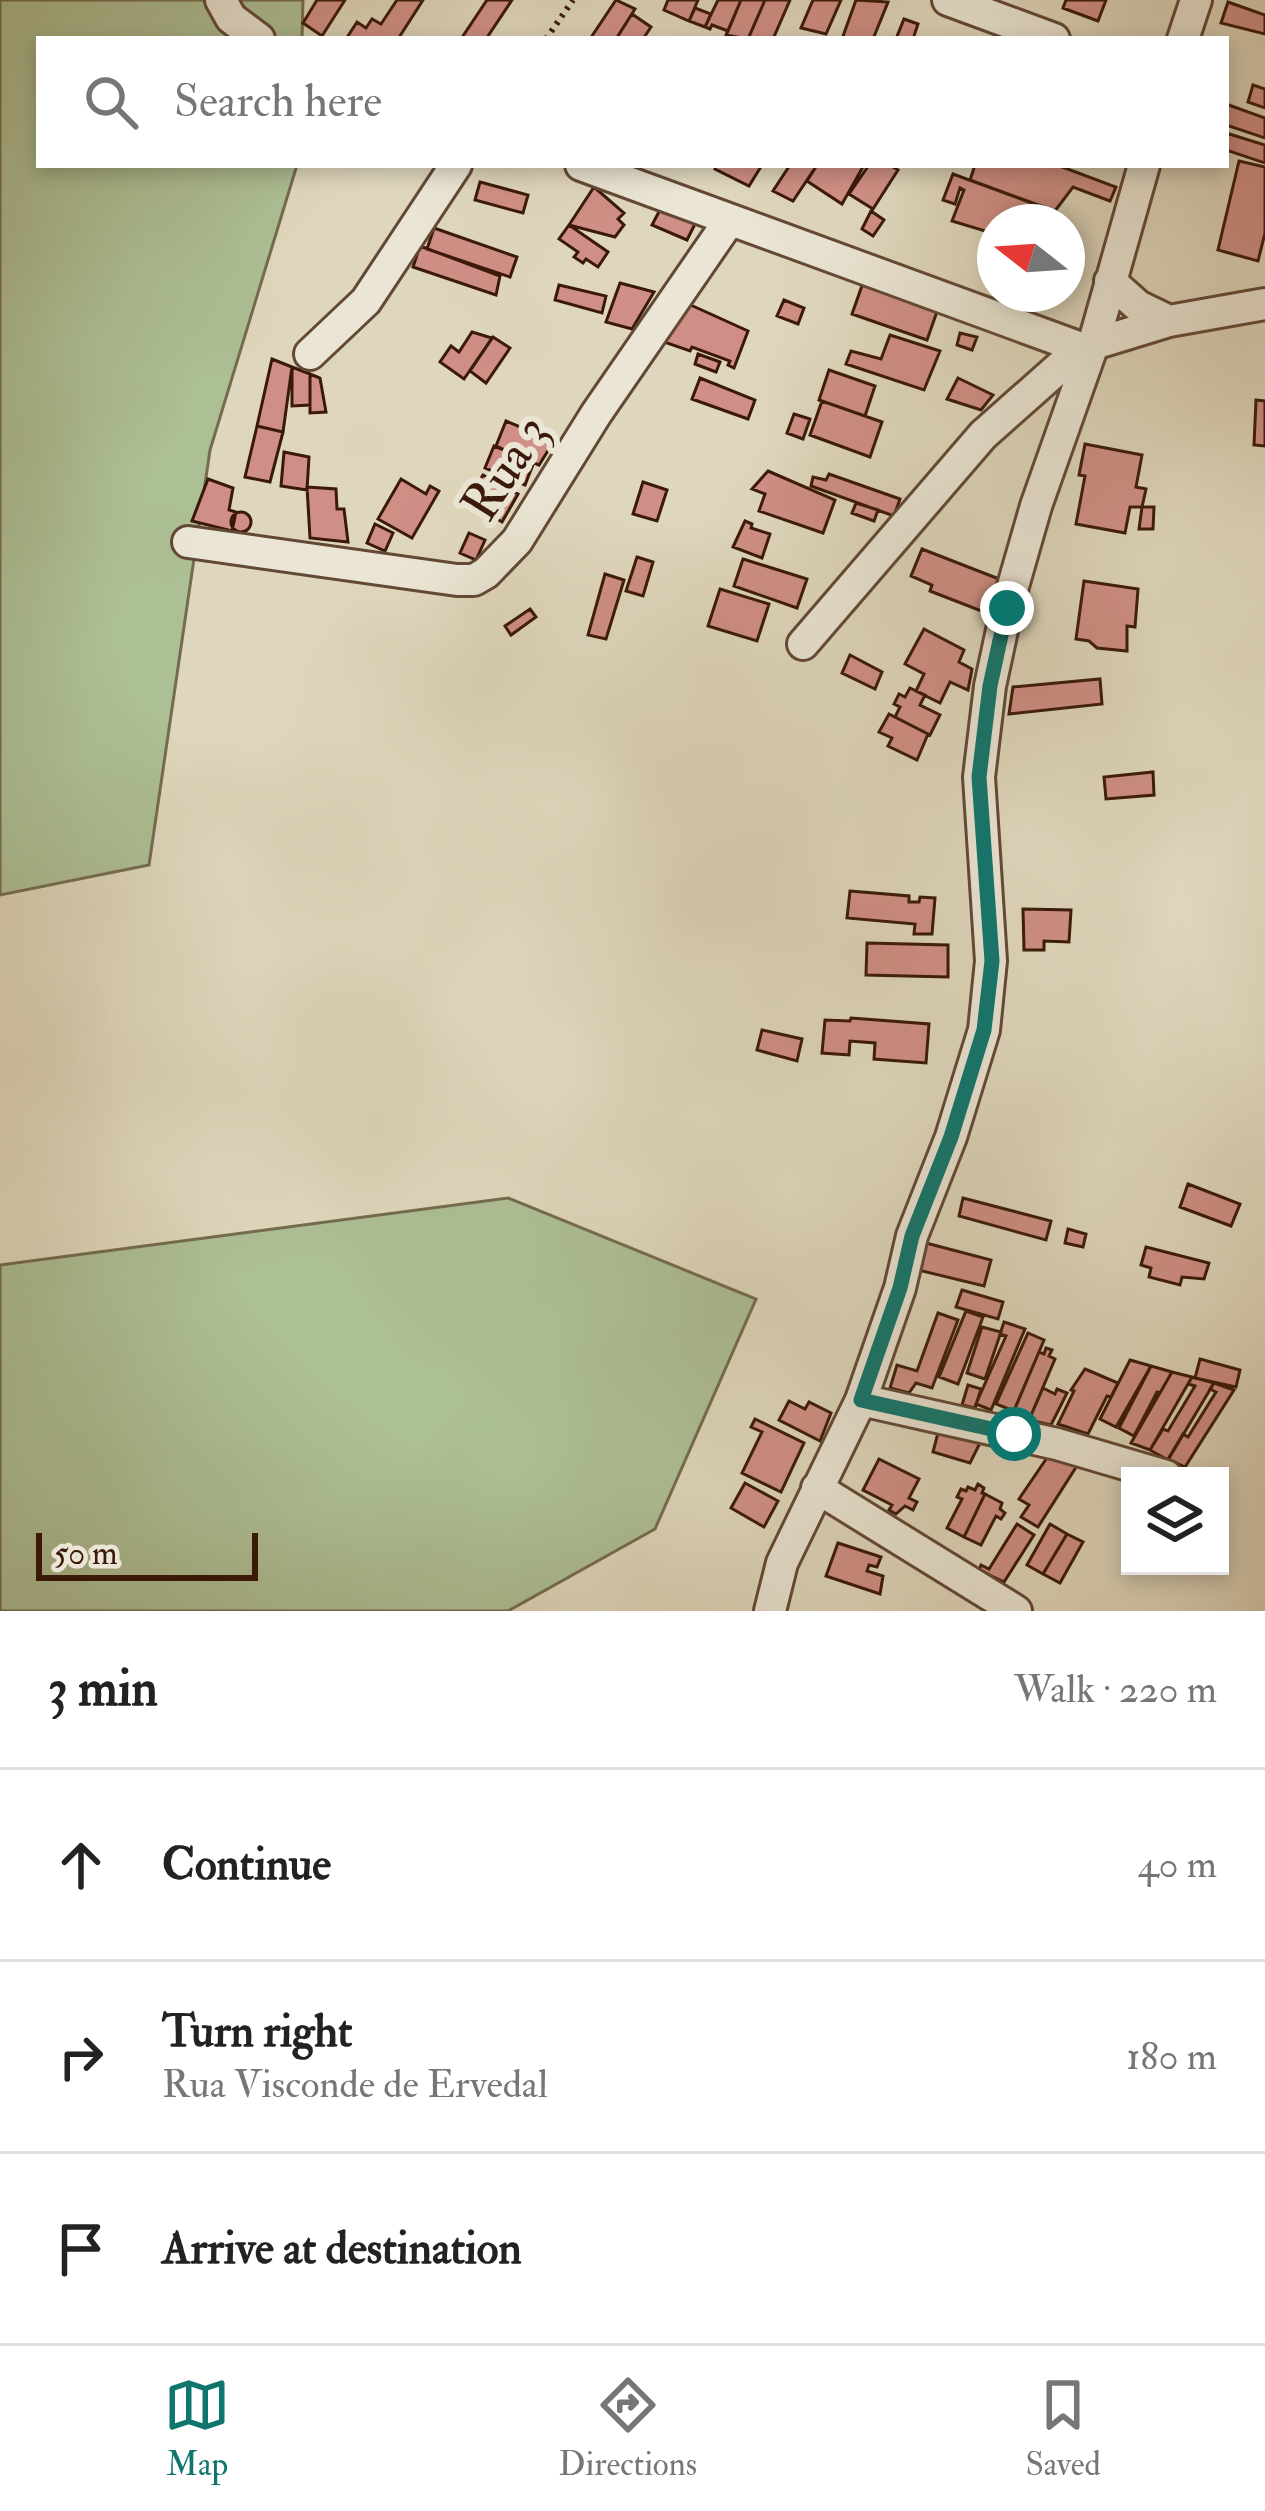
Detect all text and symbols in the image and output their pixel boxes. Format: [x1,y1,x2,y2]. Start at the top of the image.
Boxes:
search box [36,36,1229,168]
icon: search [78,69,144,135]
text: Search here [174,74,382,130]
north arrow [977,204,1085,312]
street label: Rua 3 [448,403,563,533]
route end [980,581,1034,635]
route start [987,1407,1041,1461]
map controls [1121,1467,1229,1575]
button: layers [1121,1467,1229,1575]
scale bar [36,1527,258,1580]
text: 50 m [54,1533,118,1574]
text: 3 min [48,1657,158,1721]
text: Walk · 220 m [1014,1665,1217,1714]
icon: ahead [48,1832,114,1898]
text: Continue [162,1837,331,1893]
text: 40 m [1138,1840,1217,1889]
text: Turn right [162,2004,352,2060]
icon: right [48,2024,114,2090]
text: 180 m [1126,2032,1217,2081]
text: Rua Visconde de Ervedal [162,2060,548,2109]
icon: arrive [48,2216,114,2282]
text: Arrive at destination [162,2221,522,2277]
tab: Map [164,2372,230,2485]
tab: Directions [559,2372,697,2485]
tab: Saved [1025,2372,1101,2485]

